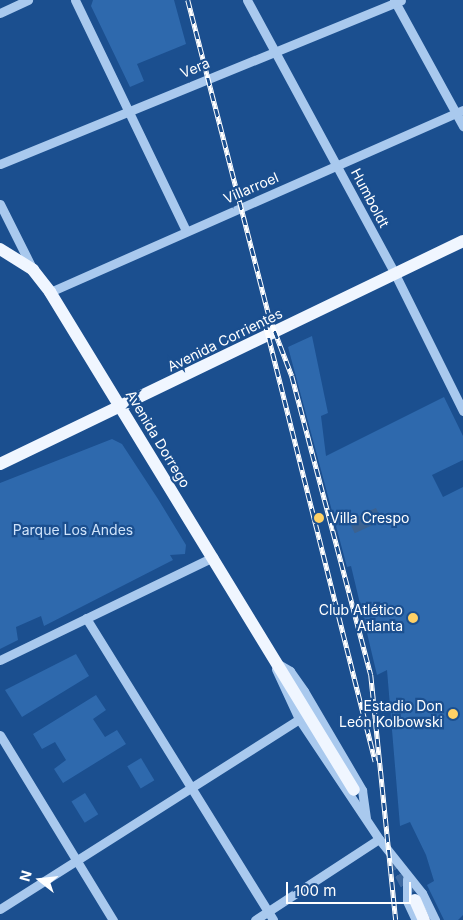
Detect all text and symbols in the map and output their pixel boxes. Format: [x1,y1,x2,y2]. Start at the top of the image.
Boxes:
street label: Vera [178,55,212,81]
street label: Humboldt [347,166,393,230]
street label: Villarroel [221,169,281,207]
street label: Avenida Corrientes [165,305,285,375]
street label: Avenida Dorrego [122,387,194,491]
place label: Villa Crespo [330,510,409,526]
marker: Villa Crespo [312,511,326,525]
park label: Parque Los Andes [13,522,133,538]
place label: Club Atlético Atlanta [319,602,403,634]
marker: Club Atlético Atlanta [407,612,419,624]
place label: Estadio Don León Kolbowski [339,698,443,730]
marker: Estadio Don León Kolbowski [447,708,459,720]
north arrow [15,855,65,905]
text: N [15,868,35,883]
scale bar [288,872,413,904]
text: 100 m [294,881,336,900]

